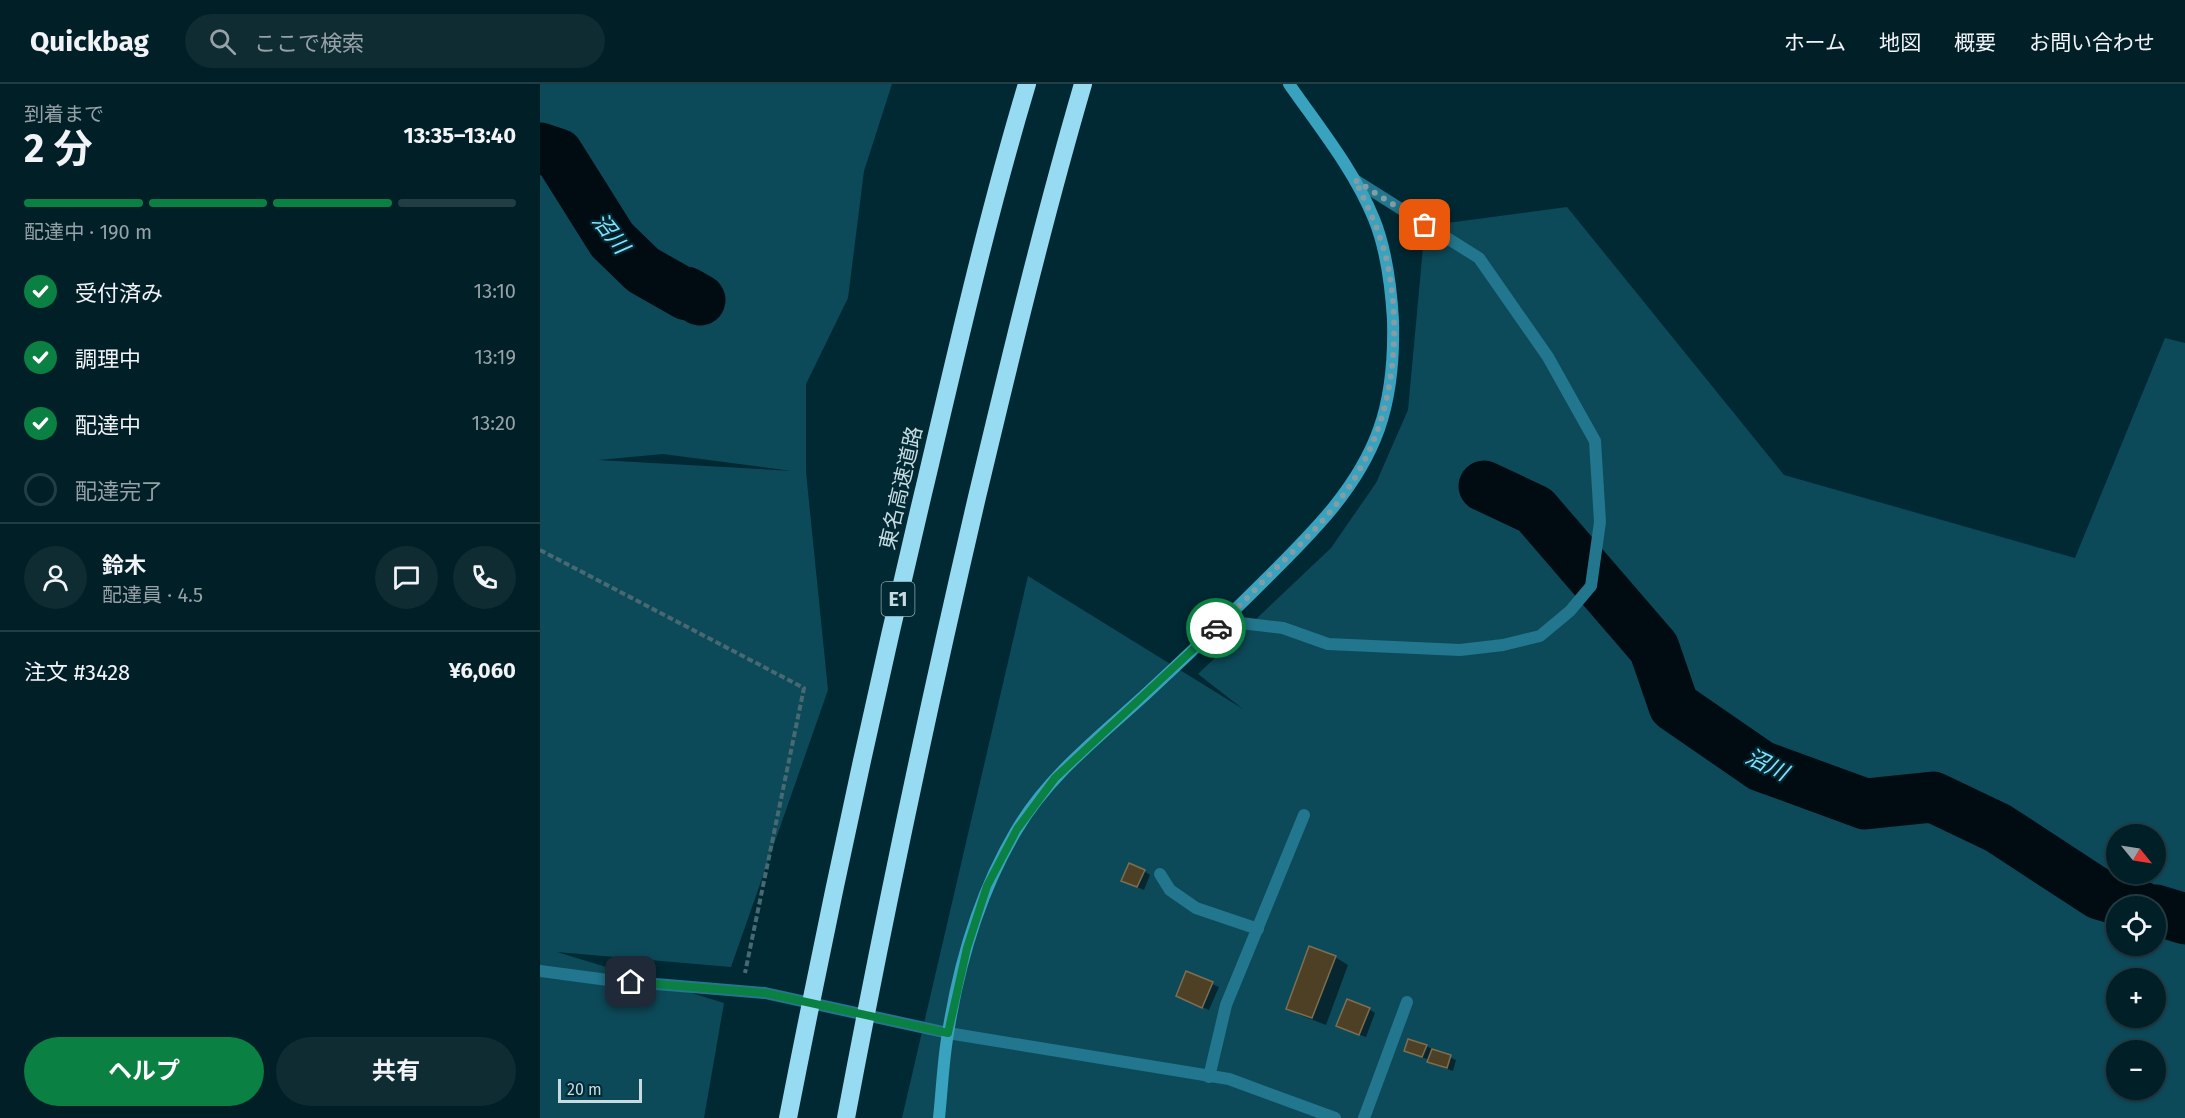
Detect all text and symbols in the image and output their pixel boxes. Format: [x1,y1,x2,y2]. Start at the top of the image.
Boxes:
search box [185,14,605,68]
text: Quickbag [30,25,149,58]
icon: search [206,25,239,58]
text: ここで検索 [254,30,364,57]
text: ホーム [1784,30,1846,56]
text: 地図 [1879,30,1921,56]
text: 概要 [1954,30,1996,56]
text: お問い合わせ [2029,30,2155,56]
text: 到着まで [24,102,104,126]
text: 13:35–13:40 [403,122,516,149]
text: 2 分 [24,126,92,172]
pin [1399,199,1450,250]
water label: 沼川 [586,208,636,261]
icon: bag [1408,208,1441,241]
text: 配達中 · 190 m [24,220,152,244]
icon: check [24,275,57,308]
text: 13:10 [474,279,516,303]
text: 受付済み [75,280,163,307]
icon: check [24,341,57,374]
text: 13:19 [474,345,516,369]
text: 調理中 [75,346,141,373]
icon: check [24,407,57,440]
text: 13:20 [472,411,516,435]
text: 配達中 [75,412,141,439]
street label: 東名高速道路 [874,424,928,552]
text: 配達完了 [75,478,163,505]
button: person [24,546,87,609]
button: chat [375,546,438,609]
button: phone [453,546,516,609]
text: 鈴木 [102,552,146,579]
road number: E1 [882,582,914,616]
text: 配達員 · 4.5 [102,583,203,607]
courier [1186,598,1246,658]
icon: car [1200,612,1233,645]
text: ¥6,060 [449,657,516,684]
text: 注文 #3428 [24,659,130,686]
water label: 沼川 [1741,743,1794,787]
north arrow [2106,824,2166,884]
map controls [2106,824,2166,1100]
button: locate [2106,896,2166,956]
pin [605,956,656,1007]
icon: home [614,965,647,998]
button: + [2106,968,2166,1028]
button: ヘルプ [24,1037,264,1106]
button: 共有 [276,1037,516,1106]
button: − [2106,1040,2166,1100]
scale bar [558,1076,642,1104]
text: 20 m [567,1080,602,1099]

